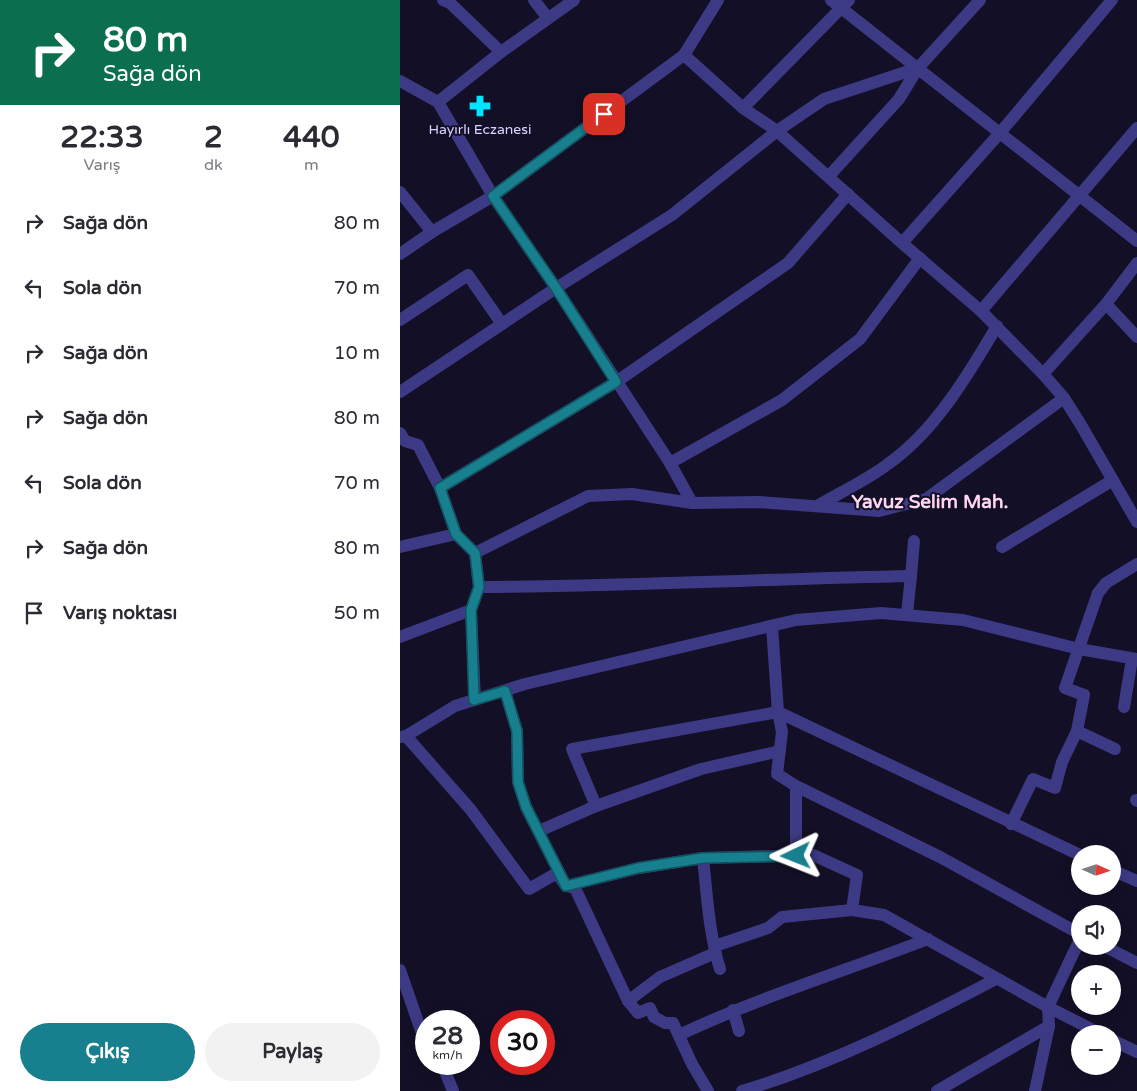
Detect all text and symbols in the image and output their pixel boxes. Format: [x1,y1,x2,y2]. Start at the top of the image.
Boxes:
text: 80 m [103,19,188,61]
icon: right [20,20,85,85]
text: Sağa dön [103,61,202,87]
pharmacy icon: Hayırlı Eczanesi [467,93,493,119]
pin [583,93,625,135]
icon: arrive [590,100,618,128]
text: 22:33 [60,119,144,156]
text: 2 [204,119,223,156]
text: 440 [283,119,340,156]
place label: Hayırlı Eczanesi [429,121,531,138]
text: Varış [83,155,120,175]
text: dk [204,155,223,175]
text: m [304,155,319,175]
icon: right [20,209,48,237]
text: Sağa dön [63,212,148,234]
text: 80 m [334,212,380,234]
icon: left [20,274,48,302]
text: Sola dön [63,277,142,299]
text: 70 m [334,277,380,299]
icon: right [20,339,48,367]
text: Sağa dön [63,342,148,364]
text: 10 m [334,342,380,364]
icon: right [20,404,48,432]
text: Sağa dön [63,407,148,429]
text: 80 m [334,407,380,429]
icon: left [20,469,48,497]
text: Sola dön [63,472,142,494]
text: 70 m [334,472,380,494]
district label: Yavuz Selim Mah. [852,491,1009,513]
icon: right [20,534,48,562]
text: Sağa dön [63,537,148,559]
text: 80 m [334,537,380,559]
icon: arrive [20,599,48,627]
text: Varış noktası [63,602,177,624]
text: 50 m [334,602,380,624]
position arrow [769,829,821,881]
north arrow [1071,845,1121,895]
map controls [1071,845,1121,1075]
button: sound [1071,905,1121,955]
button: + [1071,965,1121,1015]
speed limit sign: 30 [490,1010,555,1075]
text: 28 [432,1021,463,1051]
button: Çıkış [20,1023,195,1081]
button: Paylaş [205,1023,380,1081]
button: − [1071,1025,1121,1075]
text: km/h [432,1048,463,1062]

